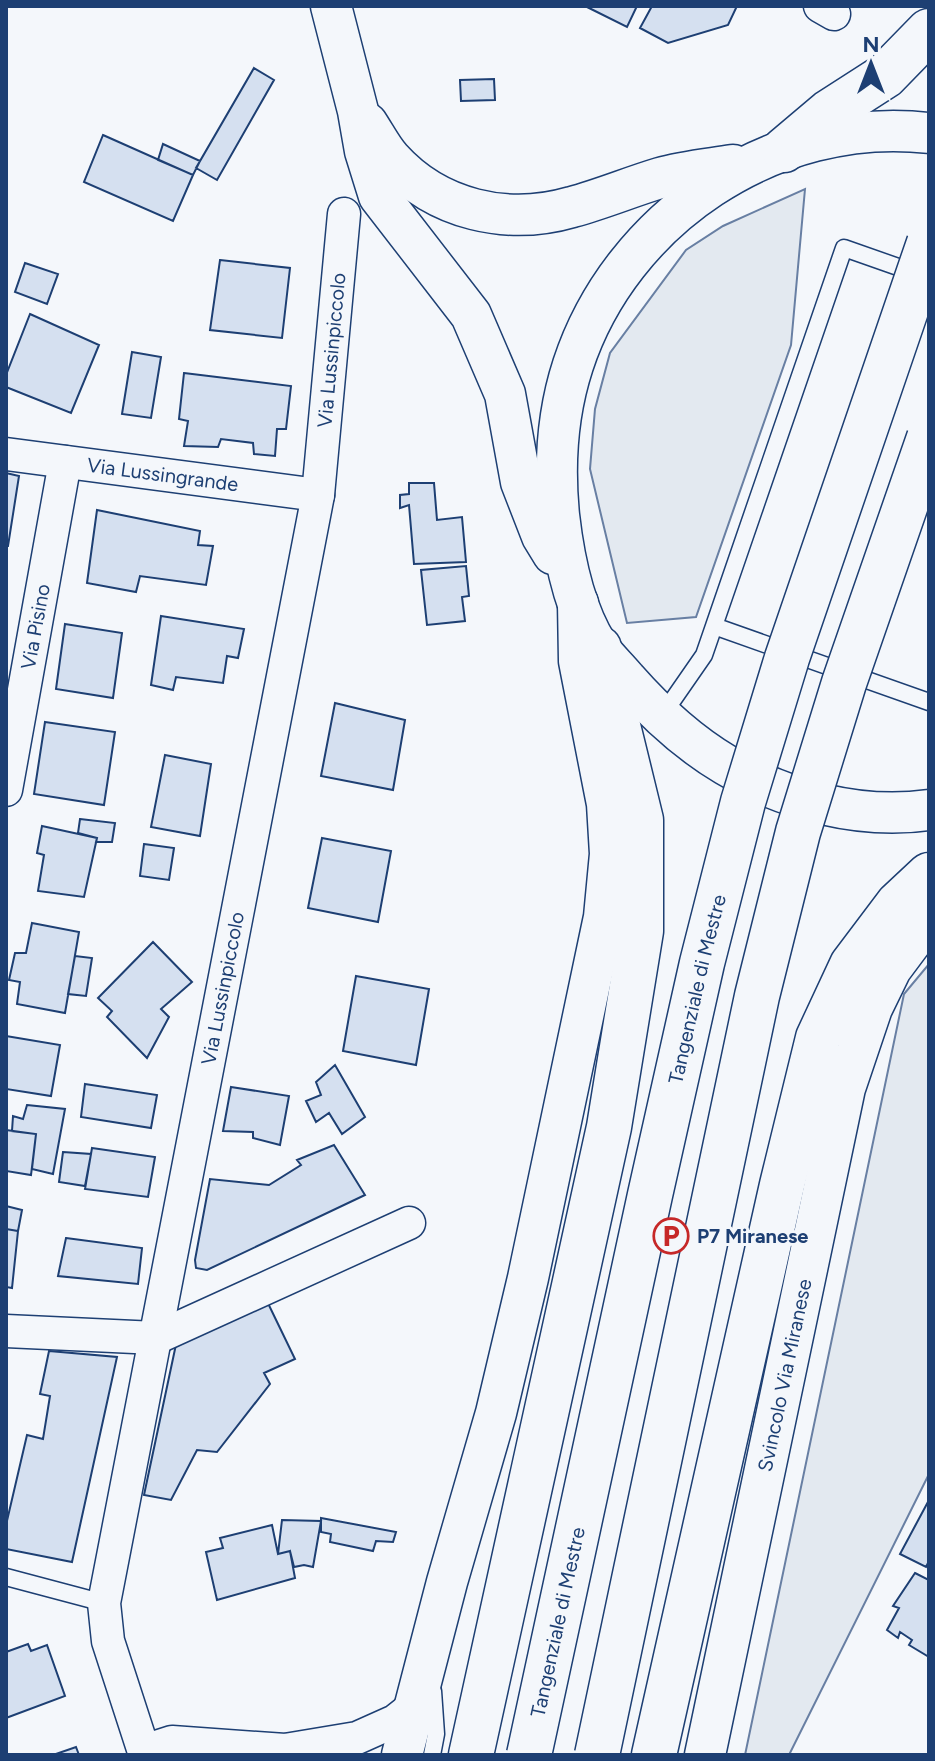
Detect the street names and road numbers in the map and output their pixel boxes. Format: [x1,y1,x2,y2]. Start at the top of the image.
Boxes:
street label: Via Lussinpiccolo [312,272,351,429]
street label: Via Lussingrande [86,453,240,496]
street label: Via Pisino [16,582,55,671]
street label: Tangenziale di Mestre [663,892,731,1086]
street label: Via Lussinpiccolo [196,910,249,1067]
street label: Svincolo Via Miranese [753,1277,817,1474]
street label: Tangenziale di Mestre [526,1525,590,1719]

